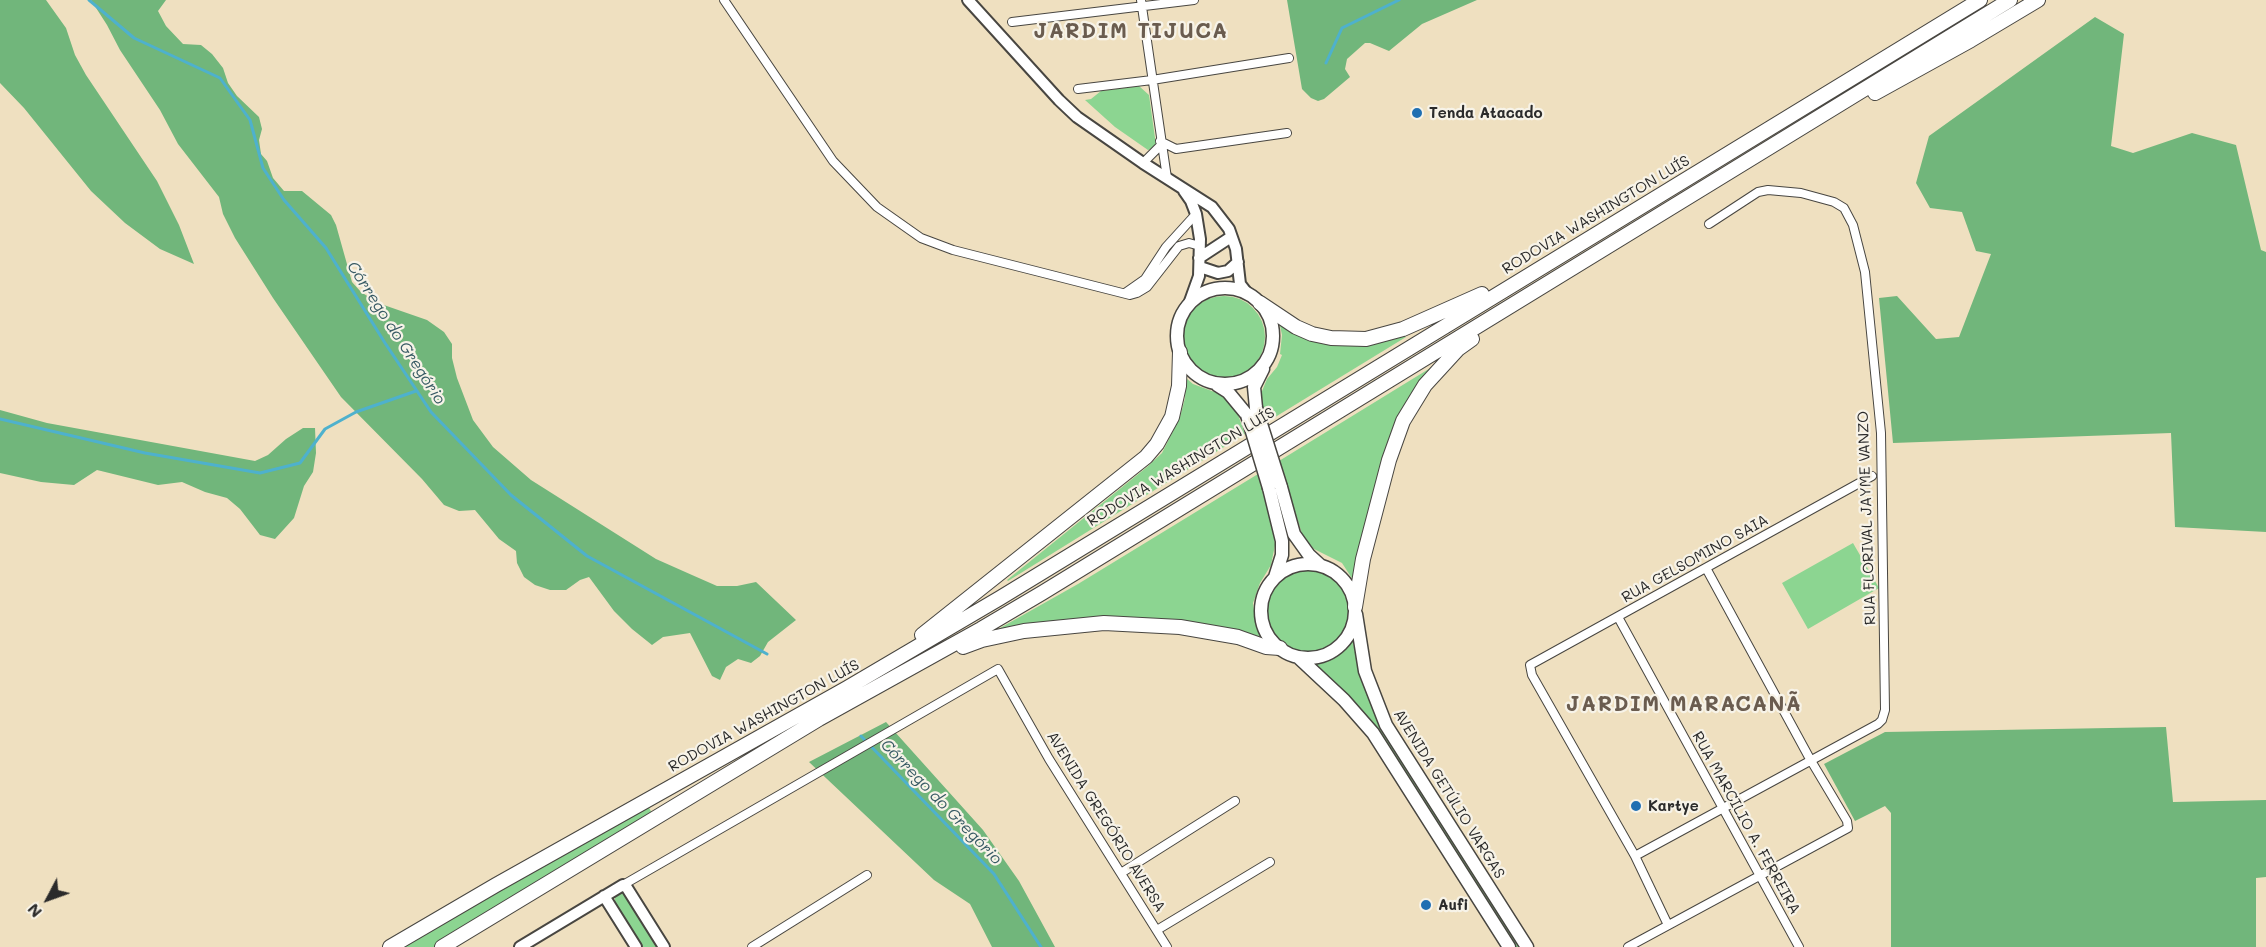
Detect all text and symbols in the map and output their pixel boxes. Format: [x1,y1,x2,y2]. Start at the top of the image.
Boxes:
district label: JARDIM TIJUCA [1034,19,1228,45]
place label: Tenda Atacado [1429,104,1543,122]
marker: Tenda Atacado [1410,106,1424,120]
street label: RODOVIA WASHINGTON LUÍS [1499,152,1693,278]
water label: Córrego do Gregório [343,258,449,408]
street label: RODOVIA WASHINGTON LUÍS [1084,404,1278,530]
street label: RUA FLORIVAL JAYME VANZO [1854,411,1880,625]
street label: RUA GELSOMINO SAIA [1619,511,1771,607]
street label: RODOVIA WASHINGTON LUÍS [665,656,863,776]
district label: JARDIM MARACANÃ [1566,692,1802,718]
street label: AVENIDA GETÚLIO VARGAS [1389,706,1509,882]
street label: AVENIDA GREGÓRIO AVERSA [1043,728,1169,916]
street label: RUA MARCILIO A. FERREIRA [1688,728,1804,918]
water label: Córrego do Gregório [876,735,1006,869]
place label: Kartye [1648,797,1699,815]
marker: Kartye [1629,799,1643,813]
north arrow [18,869,78,929]
place label: Aufi [1438,896,1469,914]
marker: Aufi [1419,898,1433,912]
text: N [22,900,46,923]

